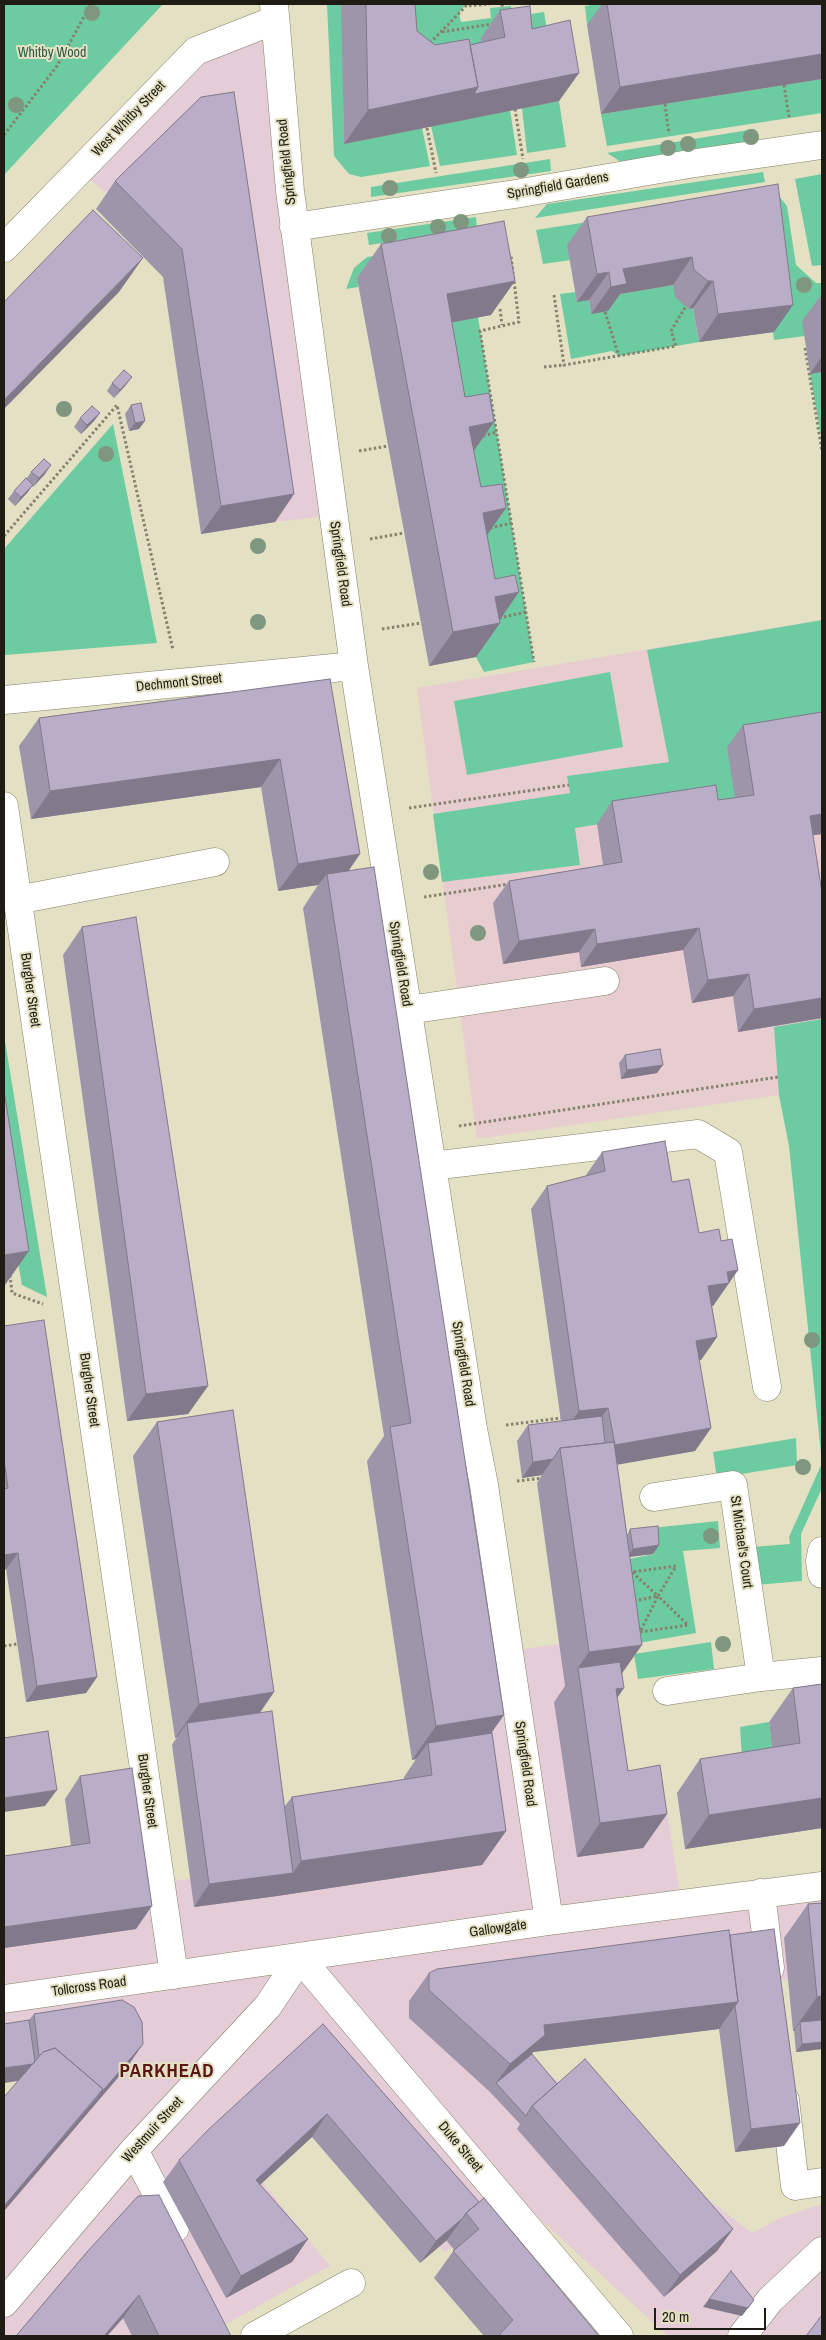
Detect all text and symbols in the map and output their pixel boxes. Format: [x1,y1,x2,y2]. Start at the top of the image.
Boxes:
park label: Whitby Wood [18,45,86,61]
street label: West Whitby Street [89,78,169,160]
street label: Springfield Road [274,118,300,206]
street label: Springfield Gardens [506,169,610,203]
street label: Springfield Road [326,520,354,608]
street label: Dechmont Street [135,670,223,696]
street label: Springfield Road [385,920,415,1008]
street label: Burgher Street [16,952,44,1028]
street label: Springfield Road [448,1320,478,1408]
street label: Burgher Street [75,1352,103,1428]
street label: St Michael's Court [726,1495,756,1589]
street label: Springfield Road [511,1720,539,1808]
street label: Burgher Street [133,1753,161,1829]
street label: Gallowgate [468,1917,528,1941]
street label: Tollcross Road [51,1973,127,2001]
district label: PARKHEAD [118,2061,216,2083]
street label: Westmuir Street [119,2094,187,2166]
street label: Duke Street [434,2118,486,2176]
scale bar [656,2298,768,2330]
text: 20 m [662,2306,689,2327]

